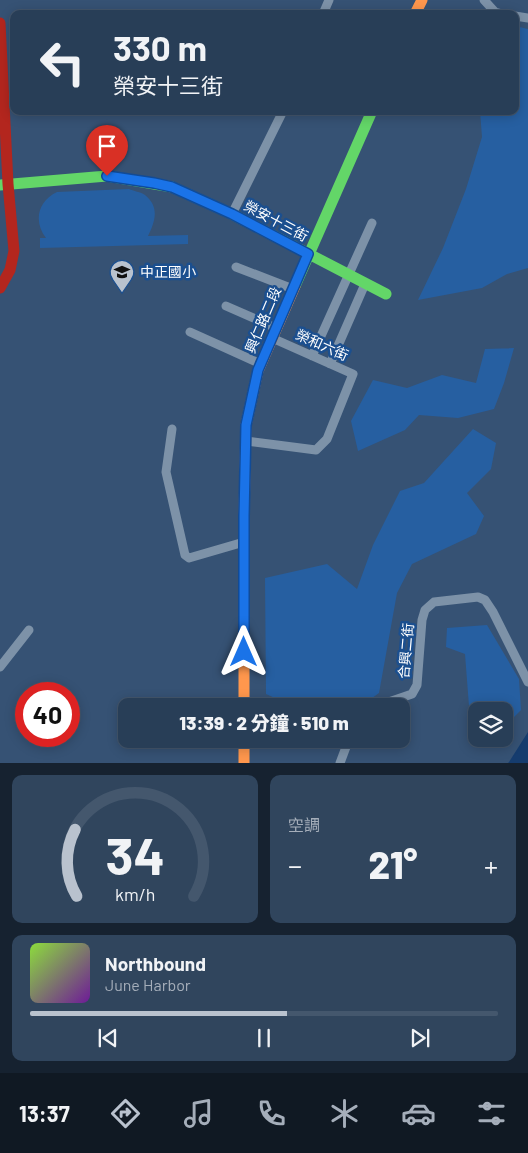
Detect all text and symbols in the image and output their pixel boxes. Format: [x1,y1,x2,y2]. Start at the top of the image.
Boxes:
text: 330 m [113,26,207,68]
icon: left [30,30,95,95]
text: 榮安十三街 [113,72,223,98]
pin [86,125,128,176]
icon: arrive [93,132,121,160]
street label: 榮安十三街 [241,197,311,244]
school or university icon: 中正國小 [109,259,135,293]
place label: 中正國小 [140,263,196,280]
street label: 興仁路二段 [241,284,284,355]
street label: 榮和六街 [293,325,351,364]
street label: 合興二街 [395,622,416,680]
position arrow [217,625,269,677]
speed limit sign: 40 [15,682,80,747]
map controls [468,702,513,747]
button: layers [468,702,513,747]
text: 13:39 · 2 分鐘 · 510 m [179,711,349,734]
text: 空調 [288,815,320,834]
text: 34 [105,823,165,885]
text: 21° [368,841,418,887]
text: − [288,848,302,882]
text: + [484,848,498,882]
text: km/h [115,883,155,905]
text: Northbound [105,952,206,975]
text: June Harbor [105,975,191,994]
icon: previous [94,1024,122,1052]
icon: pause [250,1024,278,1052]
icon: next [406,1024,434,1052]
icon: directions [108,1096,143,1131]
icon: music [181,1096,216,1131]
icon: phone [254,1096,289,1131]
icon: climate [327,1096,362,1131]
icon: car [401,1096,436,1131]
icon: filters [474,1096,509,1131]
text: 13:37 [19,1100,70,1126]

